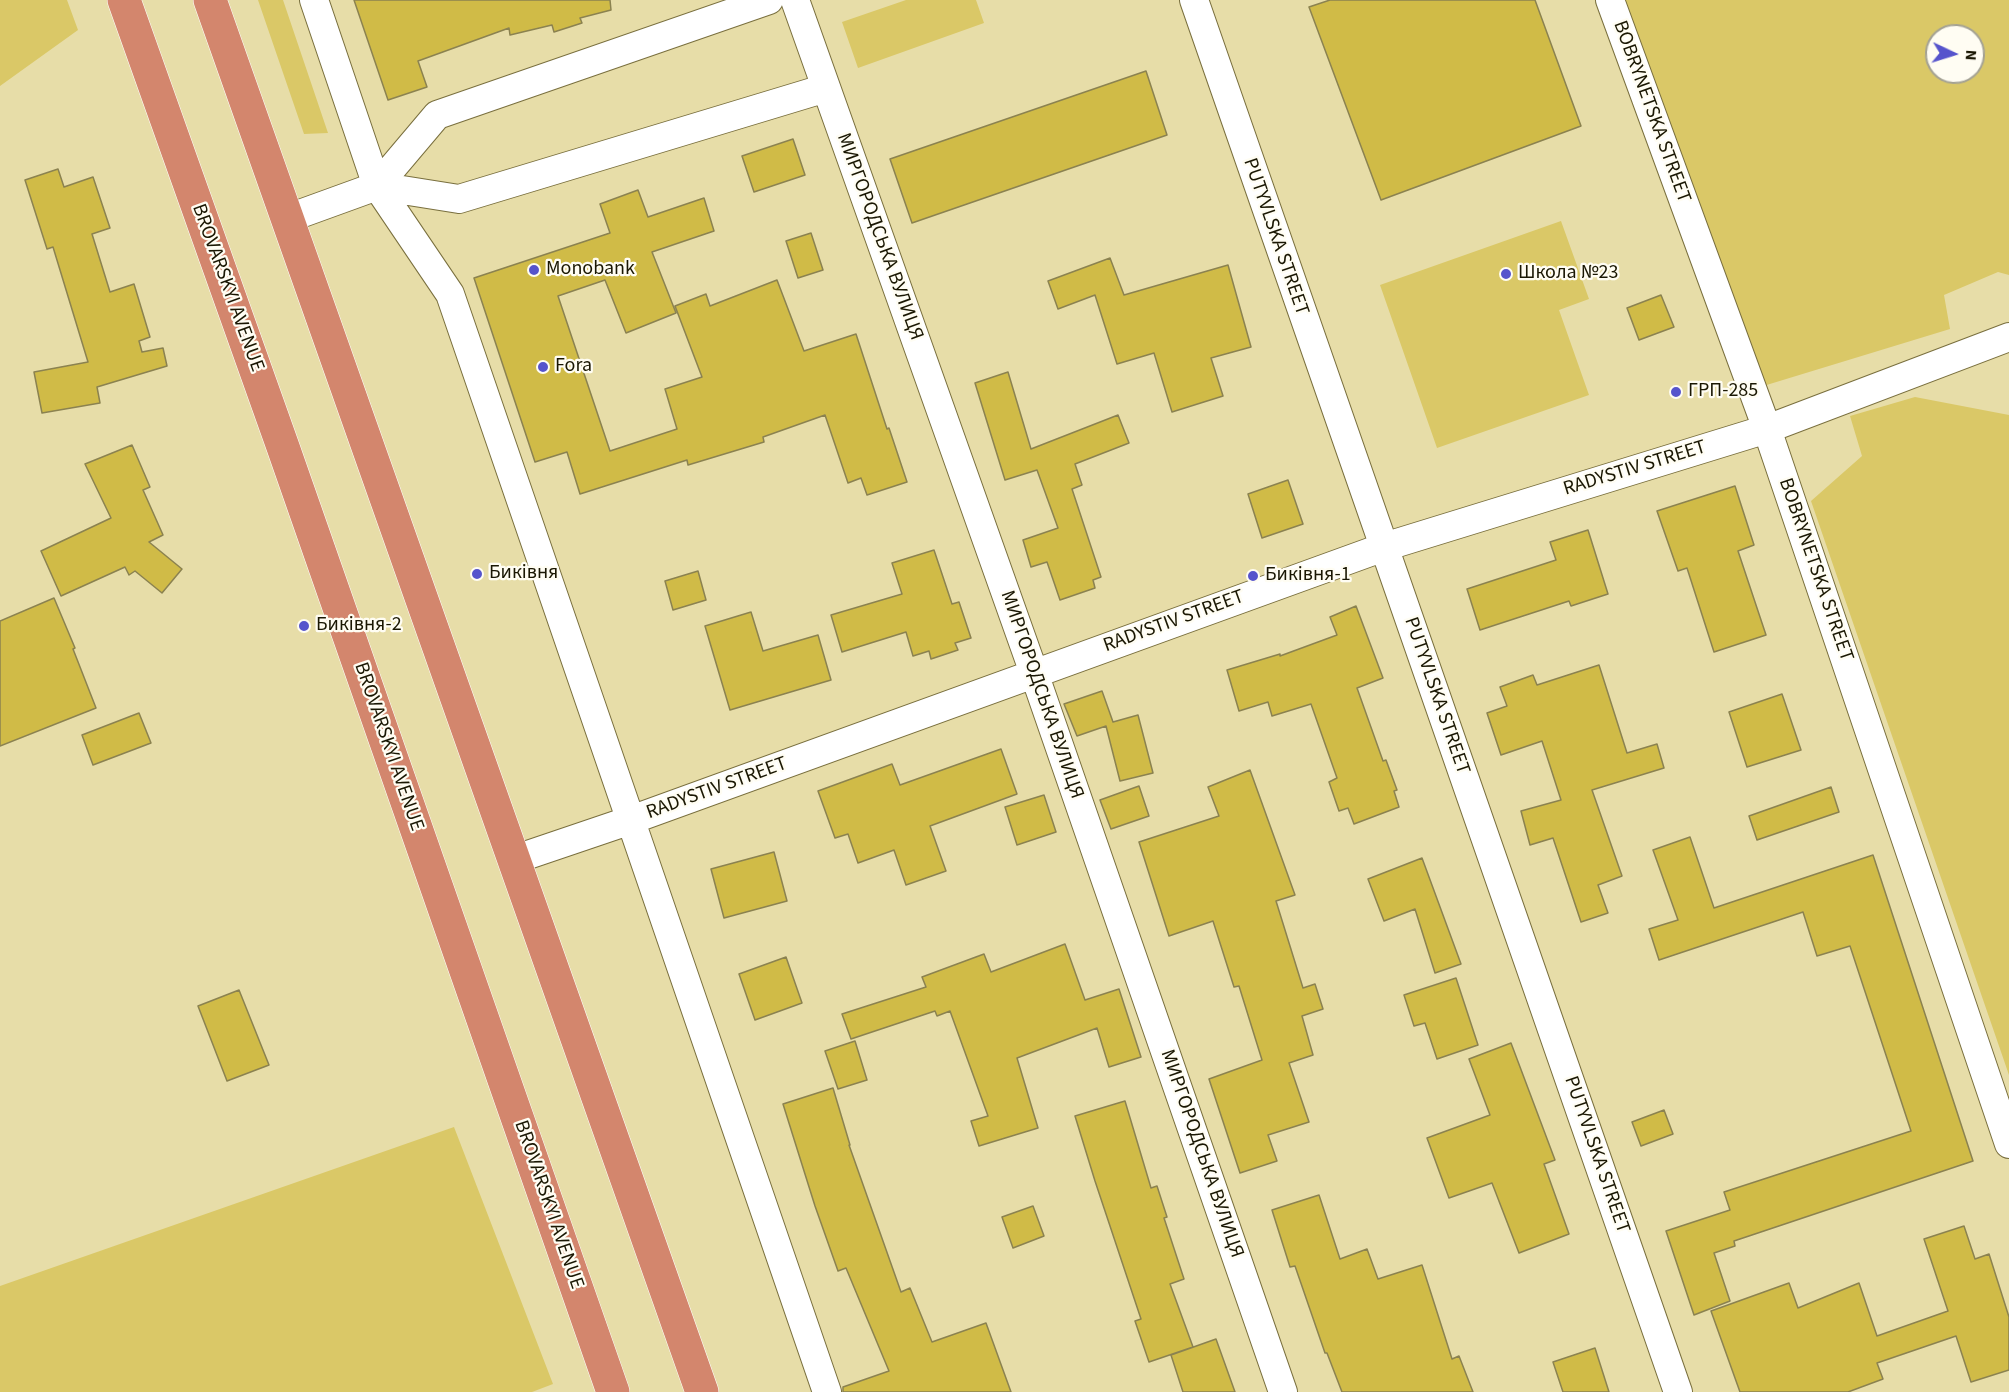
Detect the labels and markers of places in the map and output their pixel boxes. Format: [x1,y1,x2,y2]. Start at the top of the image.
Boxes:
place label: Monobank [546,258,635,282]
place label: Школа №23 [1518,262,1618,286]
marker: Monobank [527,263,541,277]
marker: Школа №23 [1499,267,1513,281]
place label: Fora [555,355,592,379]
marker: Fora [536,360,550,374]
place label: ГРП-285 [1688,380,1758,404]
marker: ГРП-285 [1669,385,1683,399]
place label: Бикiвня [489,562,558,586]
place label: Бикiвня-1 [1265,564,1351,588]
marker: Бикiвня [470,567,484,581]
marker: Бикiвня-1 [1246,569,1260,583]
place label: Бикiвня-2 [316,614,402,638]
marker: Бикiвня-2 [297,619,311,633]

